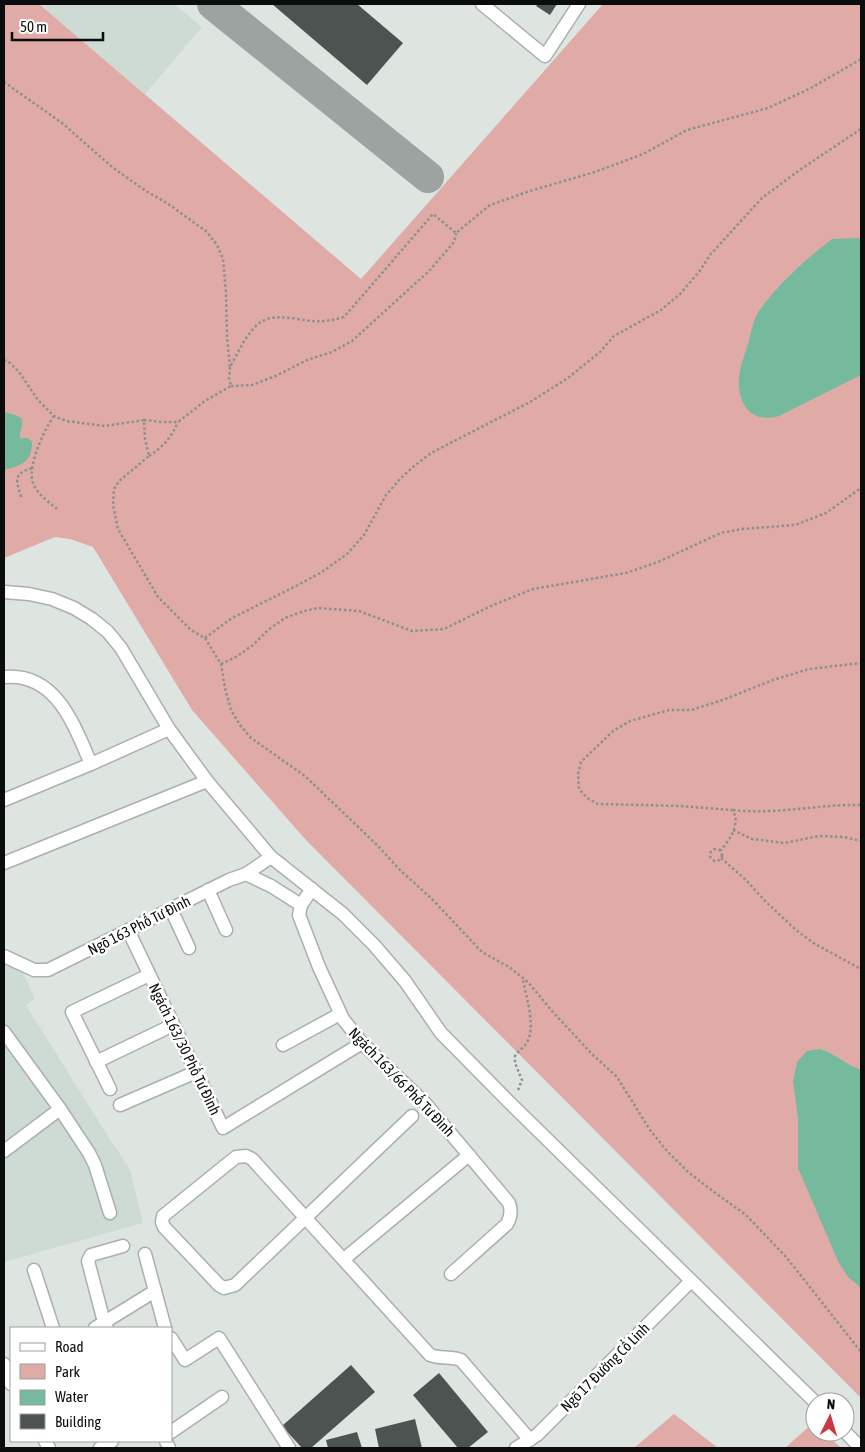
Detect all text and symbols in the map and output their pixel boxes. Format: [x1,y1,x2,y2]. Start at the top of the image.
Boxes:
scale bar [12,10,104,42]
text: 50 m [20,18,47,35]
street label: Ngõ 163 Phố Tư Đình [85,892,193,958]
street label: Ngách 163/30 Phố Tư Đình [146,980,224,1118]
street label: Ngách 163/66 Phố Tư Đình [346,1024,458,1140]
street label: Ngõ 17 Đường Cổ Linh [557,1319,653,1415]
legend [10,1327,172,1442]
text: Road [55,1338,84,1355]
text: Park [55,1363,80,1380]
text: Water [55,1388,88,1405]
north arrow [805,1392,855,1442]
text: N [826,1396,836,1412]
text: Building [55,1413,101,1430]

